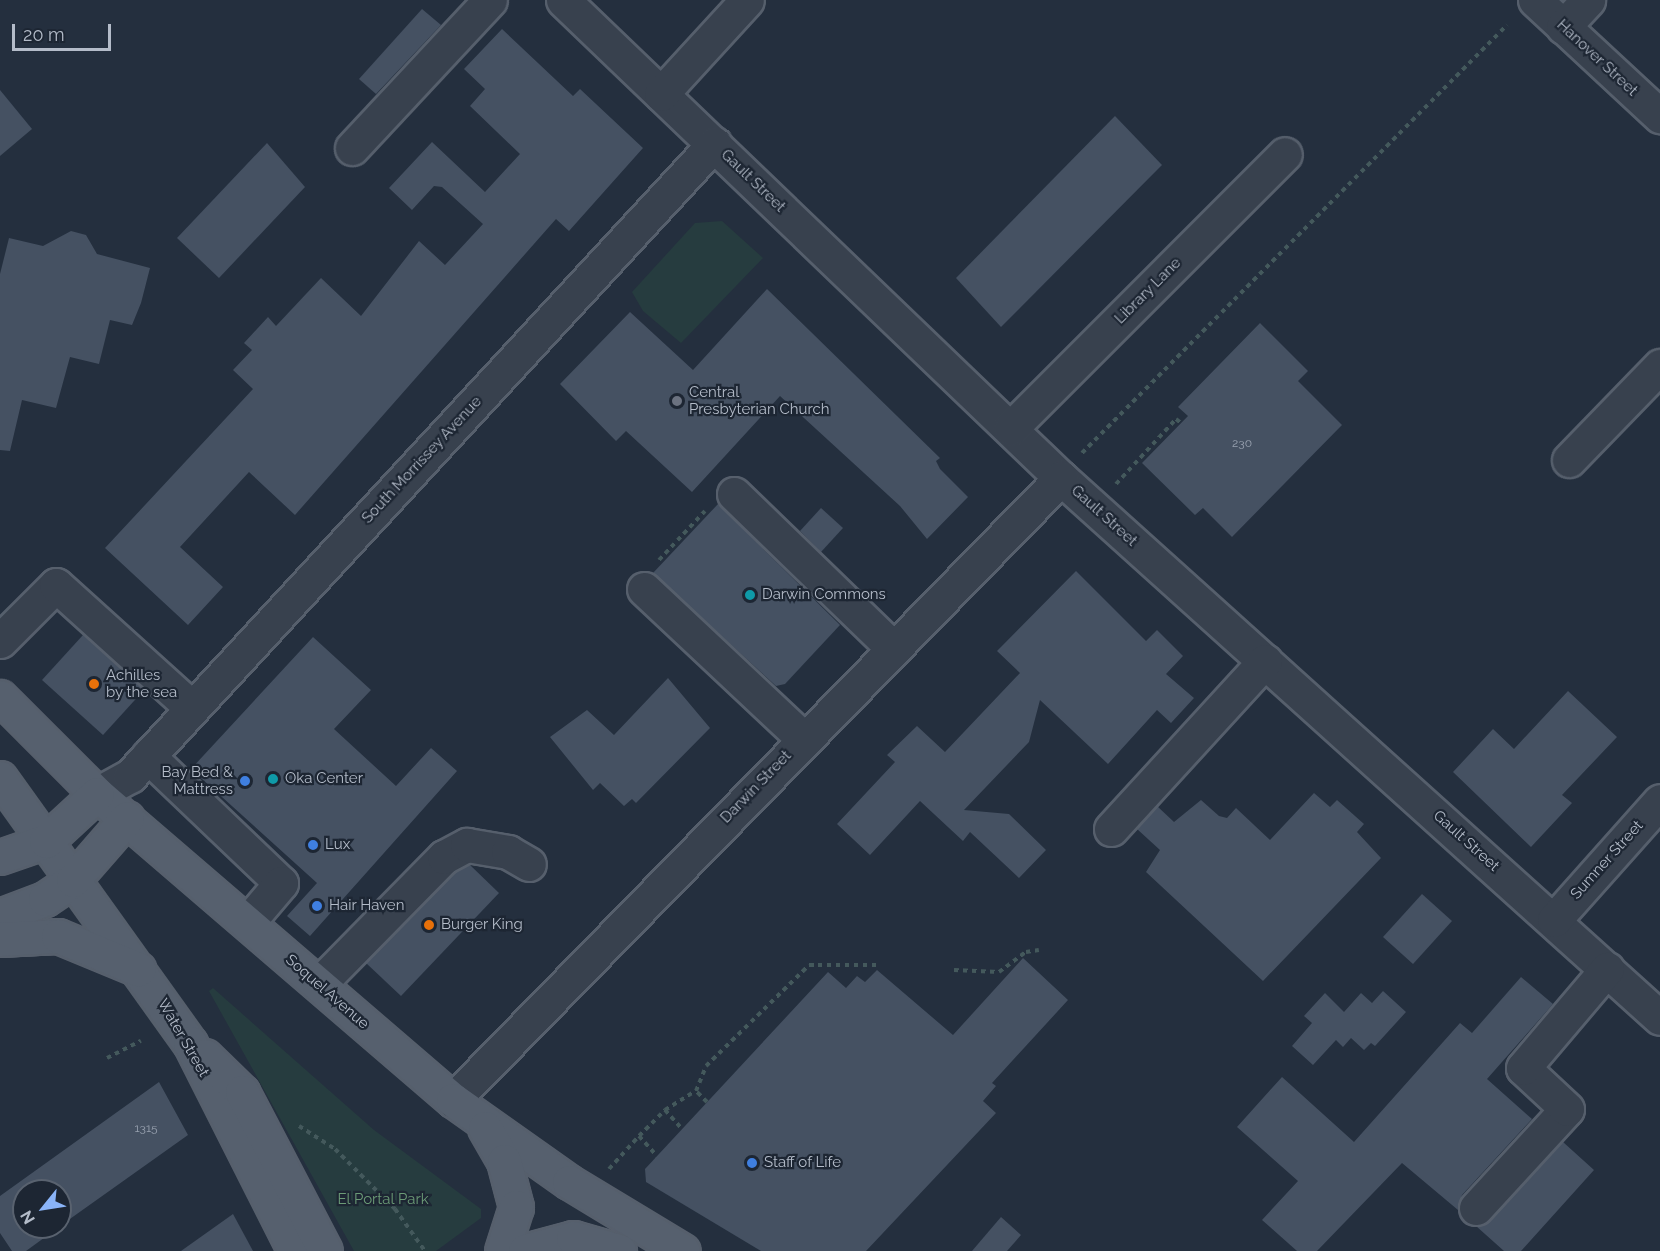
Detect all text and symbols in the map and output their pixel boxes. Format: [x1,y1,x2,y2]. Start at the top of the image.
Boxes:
scale bar [15,12,114,50]
street label: Hanover Street [1553,16,1641,100]
text: 20 m [23,24,65,45]
street label: Gault Street [717,146,789,216]
street label: Library Lane [1111,254,1185,328]
place label: Central Presbyterian Church [689,383,829,418]
street label: South Morrissey Avenue [358,392,486,528]
marker: Central Presbyterian Church [670,394,684,408]
house number: 230 [1232,437,1252,451]
street label: Gault Street [1067,482,1141,550]
place label: Darwin Commons [762,586,886,604]
marker: Darwin Commons [743,588,757,602]
place label: Achilles by the sea [106,666,178,701]
marker: Achilles by the sea [87,677,101,691]
street label: Darwin Street [717,747,795,827]
place label: Bay Bed & Mattress [161,763,233,798]
place label: Oka Center [285,770,363,788]
marker: Oka Center [266,772,280,786]
marker: Bay Bed & Mattress [238,774,252,788]
street label: Gault Street [1429,807,1503,875]
street label: Sumner Street [1567,817,1647,903]
place label: Lux [325,836,350,854]
marker: Lux [306,838,320,852]
place label: Hair Haven [329,897,405,915]
marker: Hair Haven [310,899,324,913]
place label: Burger King [441,916,523,934]
marker: Burger King [422,918,436,932]
street label: Soquel Avenue [281,951,373,1033]
street label: Water Street [153,996,213,1080]
house number: 1315 [134,1122,158,1136]
place label: Staff of Life [764,1154,842,1172]
marker: Staff of Life [745,1156,759,1170]
north arrow [12,1179,72,1239]
park label: El Portal Park [337,1191,429,1209]
text: N [16,1207,39,1227]

